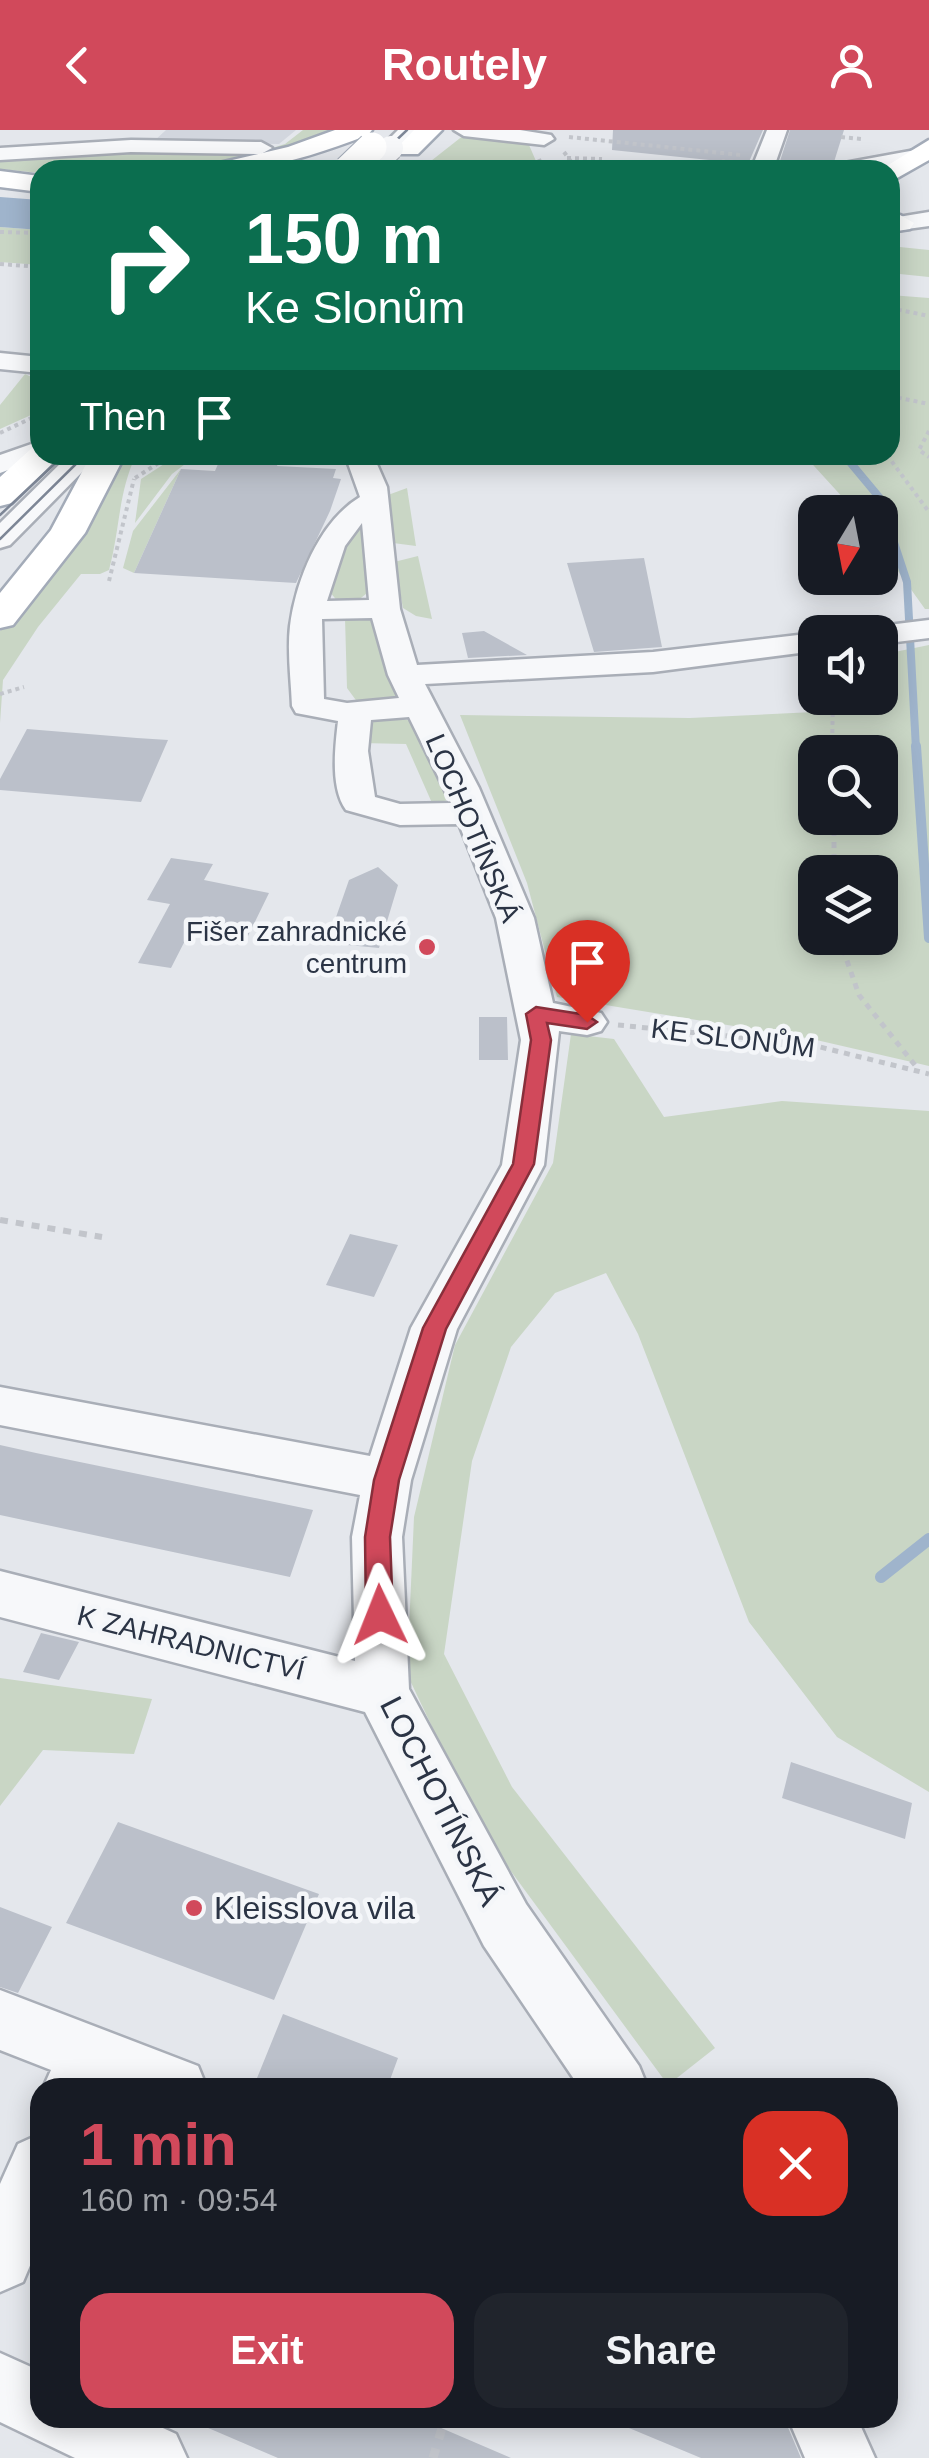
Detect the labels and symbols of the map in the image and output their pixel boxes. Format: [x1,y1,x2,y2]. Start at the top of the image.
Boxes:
north arrow [798,495,898,595]
street label: LOCHOTÍNSKÁ [420,730,527,927]
place label: Fišer zahradnické centrum [186,916,407,979]
pin [545,920,630,1023]
marker: Fišer zahradnické centrum [416,936,438,958]
street label: KE SLONŮM [649,1012,817,1063]
position arrow [328,1563,432,1667]
street label: K ZAHRADNICTVÍ [74,1600,308,1686]
street label: LOCHOTÍNSKÁ [373,1691,509,1912]
place label: Kleisslova vila [214,1890,415,1926]
marker: Kleisslova vila [183,1897,205,1919]

